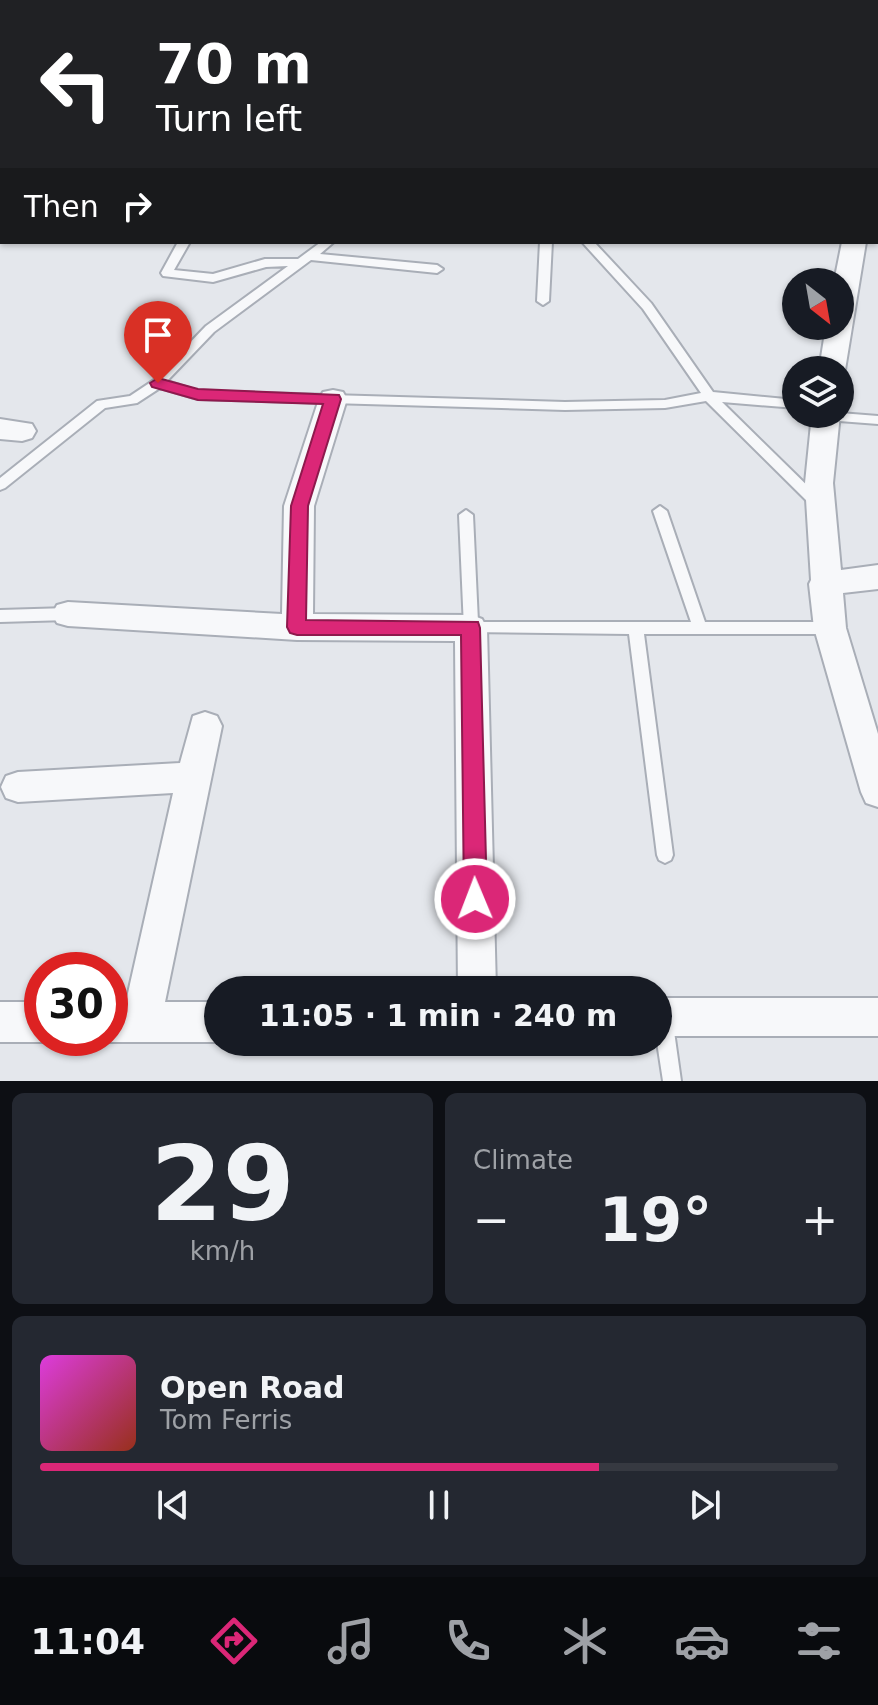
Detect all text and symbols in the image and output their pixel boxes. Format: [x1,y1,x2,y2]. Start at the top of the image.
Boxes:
text: 70 m [156,31,312,96]
icon: left [24,32,128,136]
text: Turn left [156,98,302,139]
icon: right [115,184,159,228]
text: Then [24,189,99,224]
north arrow [782,268,854,340]
map controls [782,268,854,428]
pin [124,301,192,383]
icon: arrive [136,313,180,357]
button: layers [782,356,854,428]
position arrow [433,857,517,941]
speed limit sign: 30 [24,952,128,1056]
text: 11:05 · 1 min · 240 m [259,998,617,1033]
text: 29 [150,1123,295,1245]
text: Climate [473,1145,573,1175]
text: 19° [599,1185,712,1255]
text: − [473,1194,510,1245]
text: + [801,1194,838,1245]
text: km/h [190,1236,255,1266]
text: Open Road [160,1370,345,1405]
text: Tom Ferris [160,1405,292,1435]
icon: previous [151,1483,195,1527]
icon: pause [417,1483,461,1527]
icon: next [683,1483,727,1527]
icon: directions [206,1613,262,1669]
icon: music [323,1613,379,1669]
icon: phone [440,1613,496,1669]
icon: climate [557,1613,613,1669]
icon: car [674,1613,730,1669]
icon: filters [791,1613,847,1669]
text: 11:04 [31,1621,145,1662]

